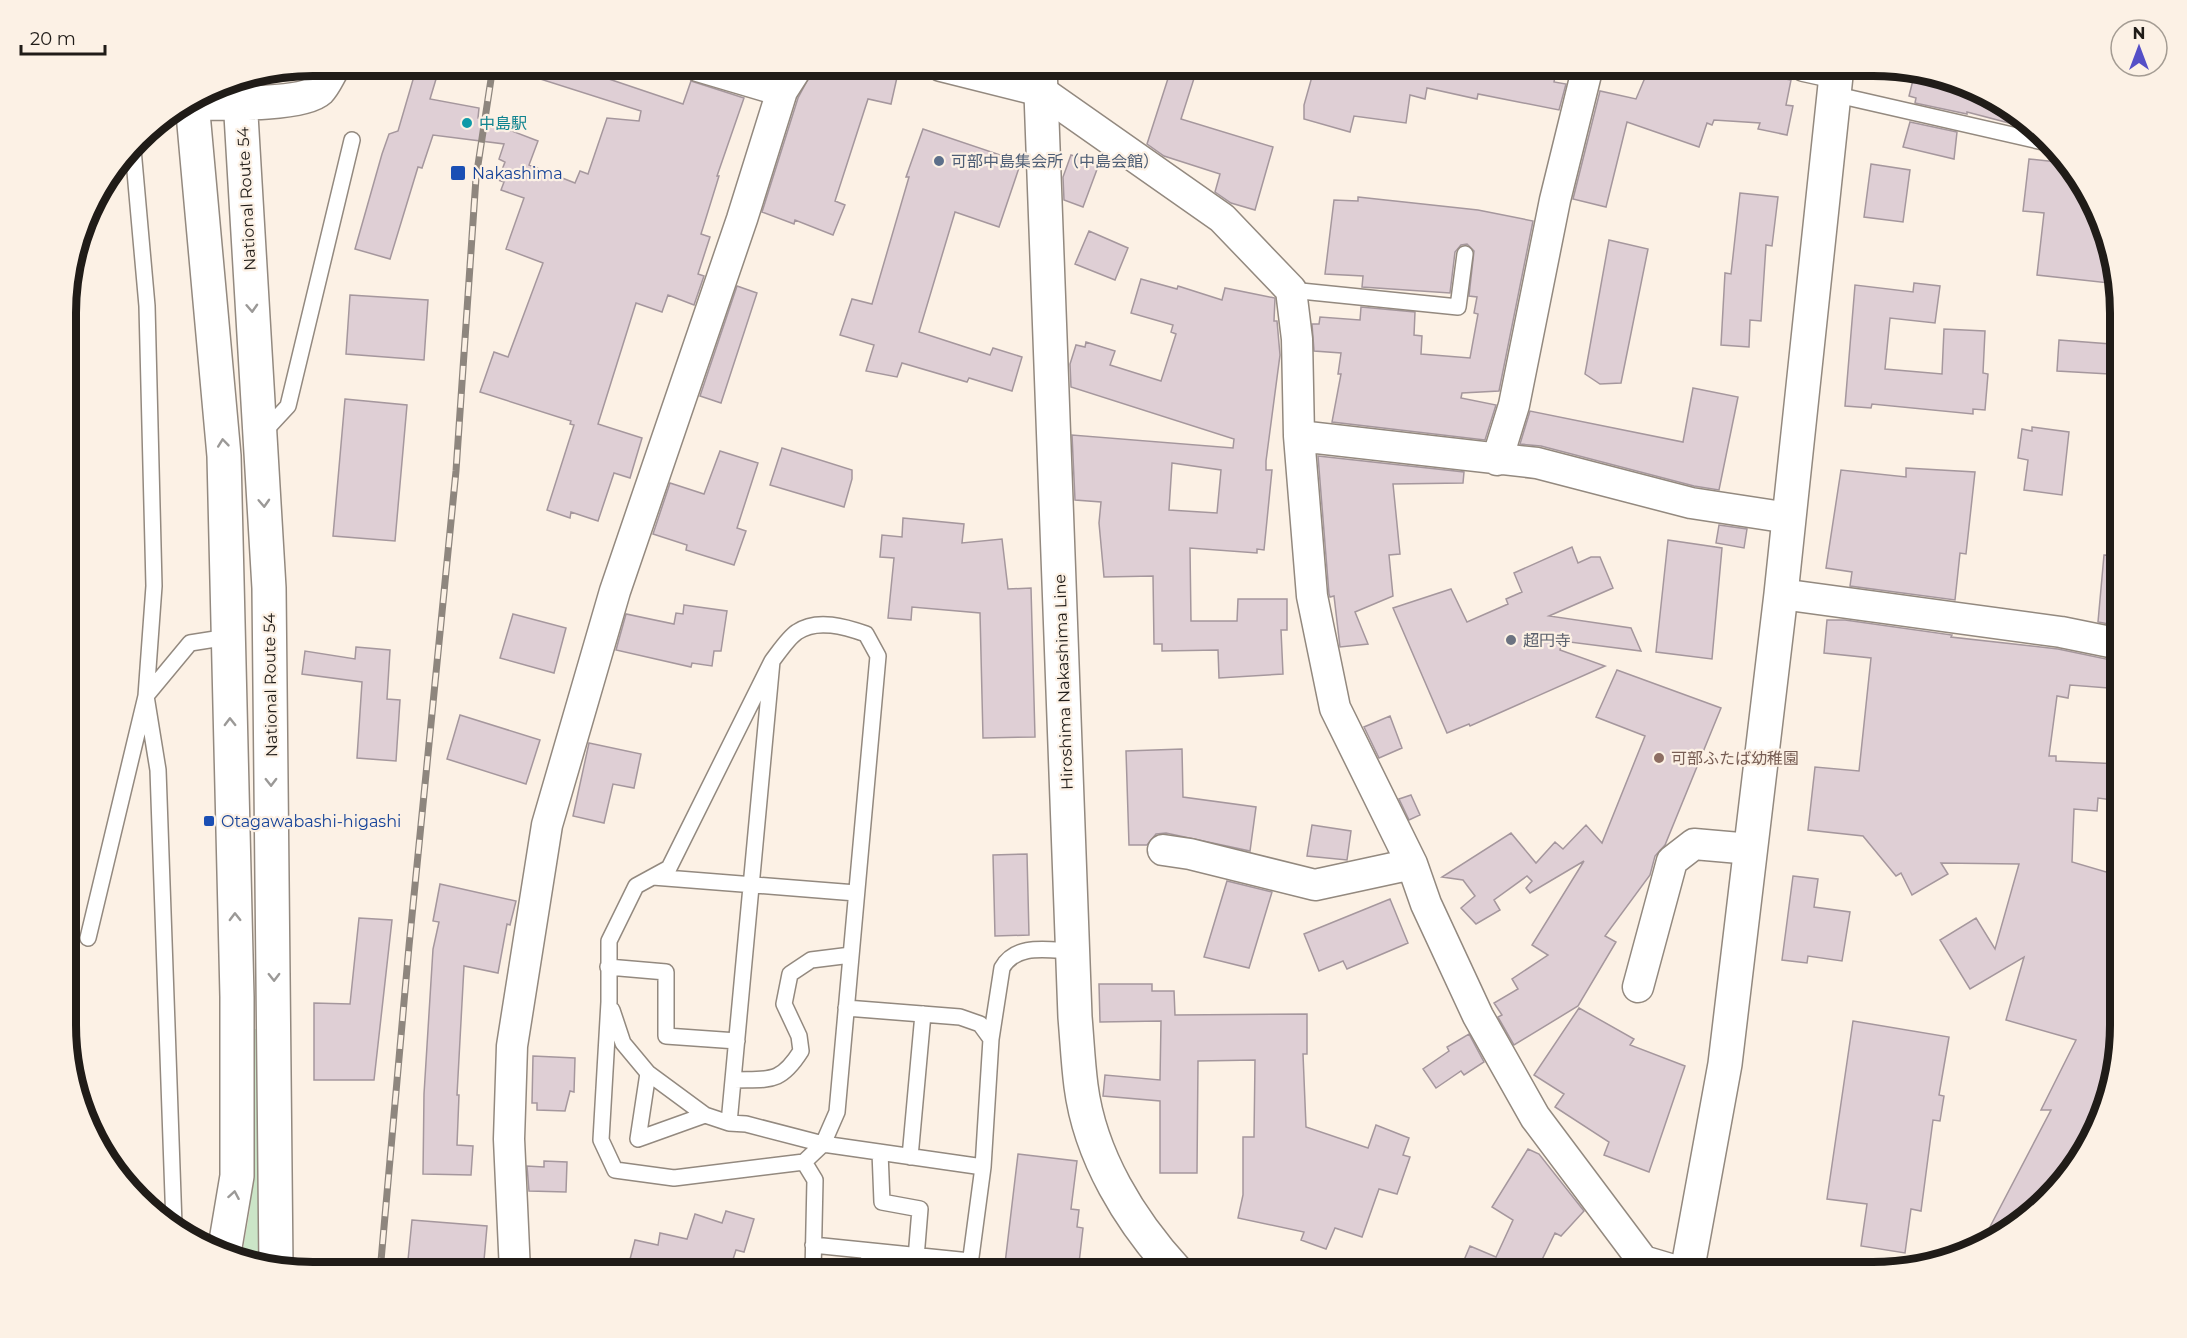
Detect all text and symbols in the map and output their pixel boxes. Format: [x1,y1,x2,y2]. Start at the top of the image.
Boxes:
scale bar [21,18,105,56]
north arrow [2109,18,2169,78]
text: N [2133,24,2145,43]
text: 20 m [30,28,76,50]
place label: 中島駅 [479,114,527,133]
marker: 中島駅 [460,116,474,130]
street label: National Route 54 [233,126,260,271]
place label: 可部中島集会所（中島会館） [951,152,1159,171]
marker: 可部中島集会所（中島会館） [932,154,946,168]
marker: Nakashima [449,164,467,182]
place label: Nakashima [472,164,563,183]
one-way arrow [245,304,258,313]
one-way arrow [217,438,230,447]
one-way arrow [258,498,271,507]
street label: Hiroshima Nakashima Line [1050,574,1077,790]
street label: National Route 54 [260,612,281,757]
place label: 超円寺 [1523,631,1571,650]
marker: 超円寺 [1504,633,1518,647]
one-way arrow [223,717,236,726]
place label: 可部ふたば幼稚園 [1671,749,1799,768]
marker: 可部ふたば幼稚園 [1652,751,1666,765]
one-way arrow [265,777,277,786]
place label: Otagawabashi-higashi [221,812,401,831]
marker: Otagawabashi-higashi [202,814,216,828]
one-way arrow [228,912,241,921]
one-way arrow [268,972,280,981]
one-way arrow [227,1191,239,1200]

